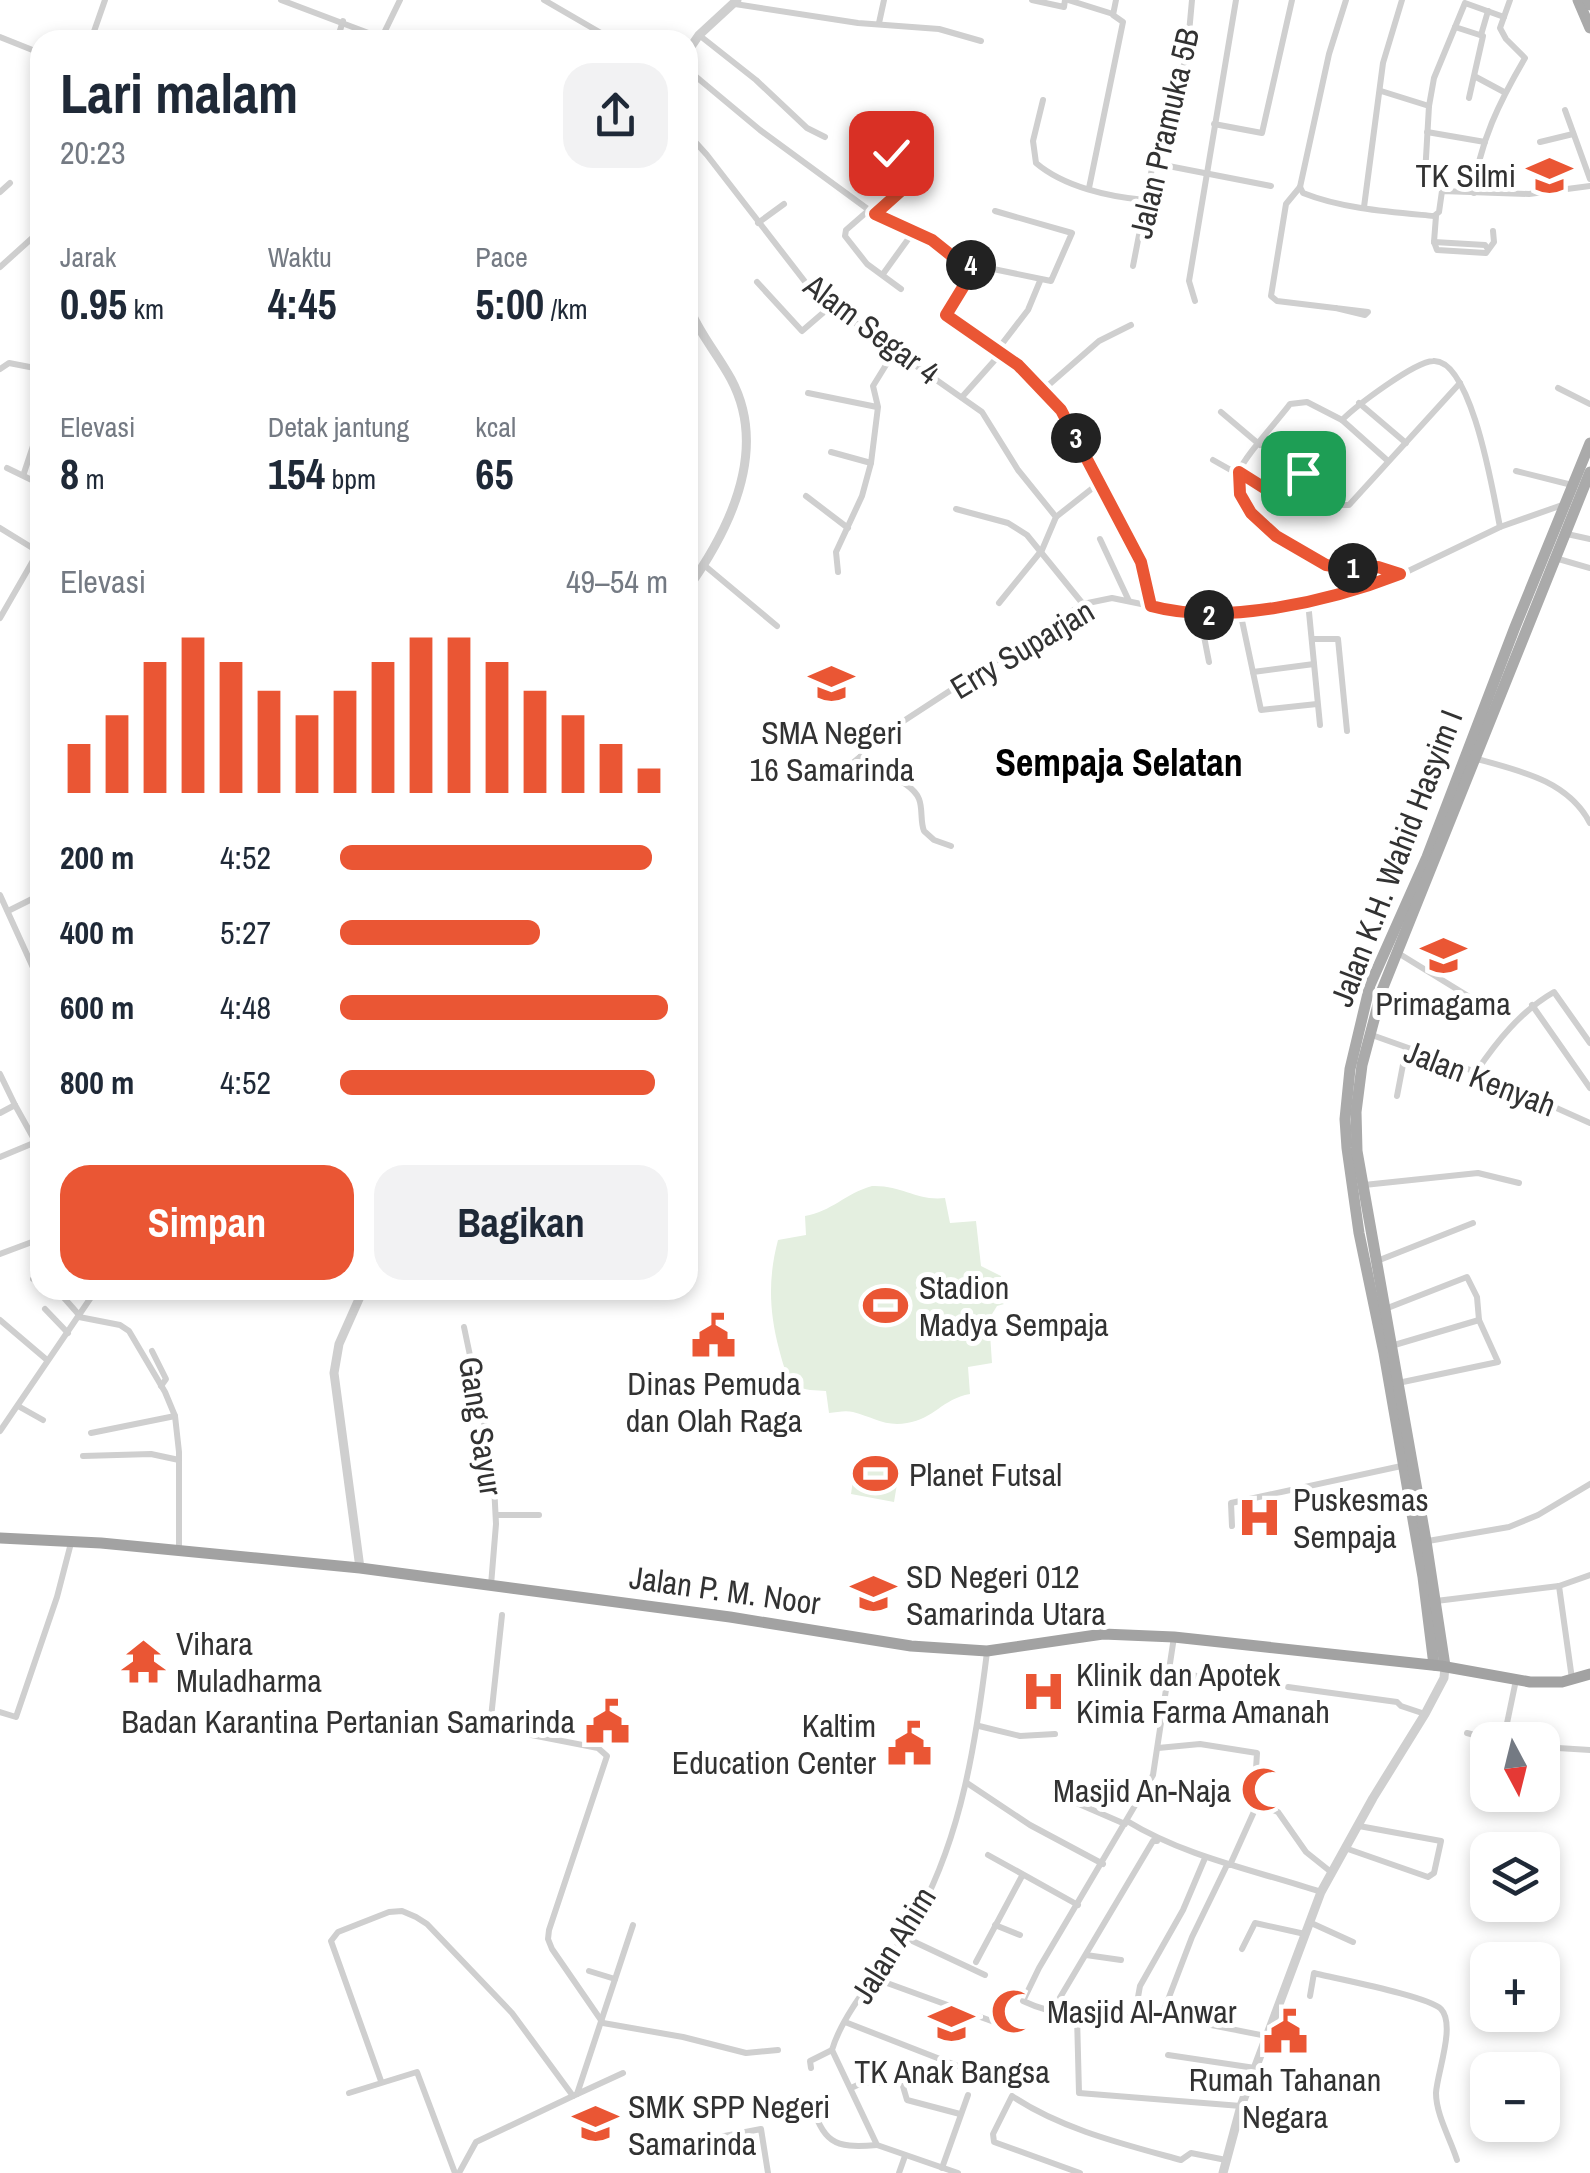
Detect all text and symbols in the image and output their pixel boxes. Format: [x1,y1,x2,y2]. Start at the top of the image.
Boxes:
street label: Jalan Pramuka 5B [1119,24,1209,242]
text: Lari malam [60,56,298,130]
button: share [563,63,668,168]
pin [849,111,934,196]
icon: check [864,126,919,181]
text: 20:23 [60,131,126,174]
school or university icon: TK Silmi [1525,151,1573,199]
place label: TK Silmi [1415,154,1516,197]
text: Jarak [60,238,116,276]
text: Waktu [268,238,332,276]
text: Pace [475,238,528,276]
pin: 4 [946,240,996,290]
text: 4 [965,246,977,284]
street label: Alam Segar 4 [795,263,948,394]
text: 0.95 [60,276,127,332]
text: 4:45 [268,276,337,332]
text: 5:00 [475,276,544,332]
text: km [127,290,164,328]
text: /km [544,290,588,328]
text: Elevasi [60,408,135,446]
text: Detak jantung [268,408,409,446]
text: kcal [475,408,516,446]
pin: 3 [1051,413,1101,463]
text: 3 [1070,419,1082,457]
pin [1261,431,1346,516]
text: 8 [60,446,79,502]
text: 154 [268,446,325,502]
text: 65 [475,446,514,502]
icon: arrive [1276,446,1331,501]
text: m [79,460,105,498]
text: bpm [325,460,376,498]
pin: 1 [1328,543,1378,593]
text: 1 [1347,549,1359,587]
text: Elevasi [60,560,146,603]
text: 49–54 m [566,560,668,603]
street label: Erry Suparjan [942,589,1102,709]
pin: 2 [1184,590,1234,640]
text: 2 [1203,596,1215,634]
school or university icon: SMA Negeri 16 Samarinda [808,660,856,708]
street label: Jalan K.H. Wahid Hasyim I [1320,704,1472,1012]
place label: SMA Negeri 16 Samarinda [750,711,915,791]
district label: Sempaja Selatan [995,737,1243,788]
text: 200 m [60,836,134,879]
text: 4:52 [220,836,271,879]
text: 400 m [60,911,134,954]
text: 5:27 [220,911,271,954]
school or university icon: Primagama [1419,931,1467,979]
place label: Primagama [1375,982,1511,1025]
text: 600 m [60,986,134,1029]
text: 4:48 [220,986,271,1029]
street label: Jalan Kenyah [1398,1029,1562,1127]
text: 800 m [60,1061,134,1104]
text: 4:52 [220,1061,271,1104]
button: Simpan [60,1165,354,1280]
button: Bagikan [374,1165,668,1280]
place label: Stadion Madya Sempaja [919,1266,1109,1346]
sports icon: Stadion Madya Sempaja [862,1281,910,1329]
public building icon: Dinas Pemuda dan Olah Raga [690,1311,738,1359]
street label: Gang Sayur [449,1353,513,1499]
place label: Dinas Pemuda dan Olah Raga [626,1362,803,1442]
sports icon: Planet Futsal [852,1450,900,1498]
place label: Planet Futsal [909,1453,1062,1496]
place label: Puskesmas Sempaja [1293,1478,1429,1558]
hospital icon: Puskesmas Sempaja [1236,1493,1284,1541]
street label: Jalan P. M. Noor [627,1555,823,1625]
place label: SD Negeri 012 Samarinda Utara [906,1555,1106,1635]
school or university icon: SD Negeri 012 Samarinda Utara [849,1570,897,1618]
place label: Vihara Muladharma [176,1622,322,1702]
temple icon: Vihara Muladharma [119,1637,167,1685]
place label: Klinik dan Apotek Kimia Farma Amanah [1076,1653,1330,1733]
hospital icon: Klinik dan Apotek Kimia Farma Amanah [1019,1668,1067,1716]
public building icon: Badan Karantina Pertanian Samarinda [584,1697,632,1745]
place label: Badan Karantina Pertanian Samarinda [121,1700,575,1743]
place label: Kaltim Education Center [672,1704,876,1784]
public building icon: Kaltim Education Center [885,1719,933,1767]
north arrow [1470,1722,1560,1812]
map controls [1470,1722,1560,2142]
mosque icon: Masjid An-Naja [1240,1766,1288,1814]
place label: Masjid An-Naja [1053,1769,1231,1812]
button: layers [1470,1832,1560,1922]
street label: Jalan Ahim [840,1879,946,2011]
button: + [1470,1942,1560,2032]
mosque icon: Masjid Al-Anwar [990,1987,1038,2035]
place label: Masjid Al-Anwar [1047,1990,1237,2033]
school or university icon: TK Anak Bangsa [928,1999,976,2047]
public building icon: Rumah Tahanan Negara [1261,2007,1309,2055]
place label: TK Anak Bangsa [854,2050,1050,2093]
button: − [1470,2052,1560,2142]
place label: Rumah Tahanan Negara [1189,2058,1381,2138]
place label: SMK SPP Negeri Samarinda [628,2085,830,2165]
school or university icon: SMK SPP Negeri Samarinda [571,2100,619,2148]

